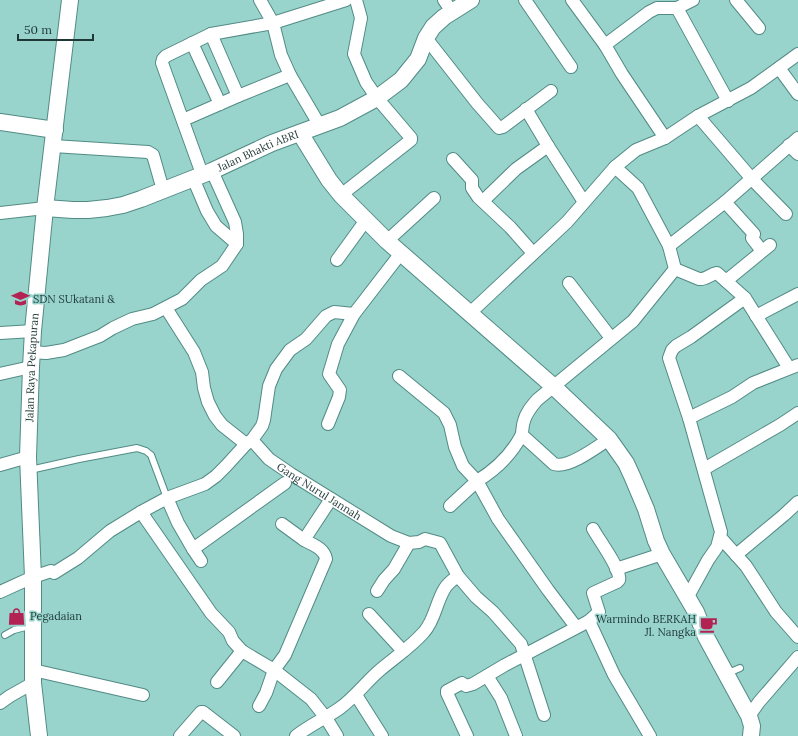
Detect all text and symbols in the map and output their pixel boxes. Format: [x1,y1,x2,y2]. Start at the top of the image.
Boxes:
scale bar [18,16,93,42]
text: 50 m [24,22,52,37]
street label: Jalan Bhakti ABRI [214,127,301,175]
school or university icon: SDN SUkatani & [10,289,30,309]
place label: SDN SUkatani & [33,292,115,306]
street label: Jalan Raya Pekapuran [22,312,42,423]
street label: Gang Nurul Jannah [274,459,364,523]
shop icon: Pegadaian [7,606,27,626]
place label: Pegadaian [30,609,82,623]
place label: Warmindo BERKAH Jl. Nangka [596,612,696,639]
cafe icon: Warmindo BERKAH Jl. Nangka [699,615,719,635]

